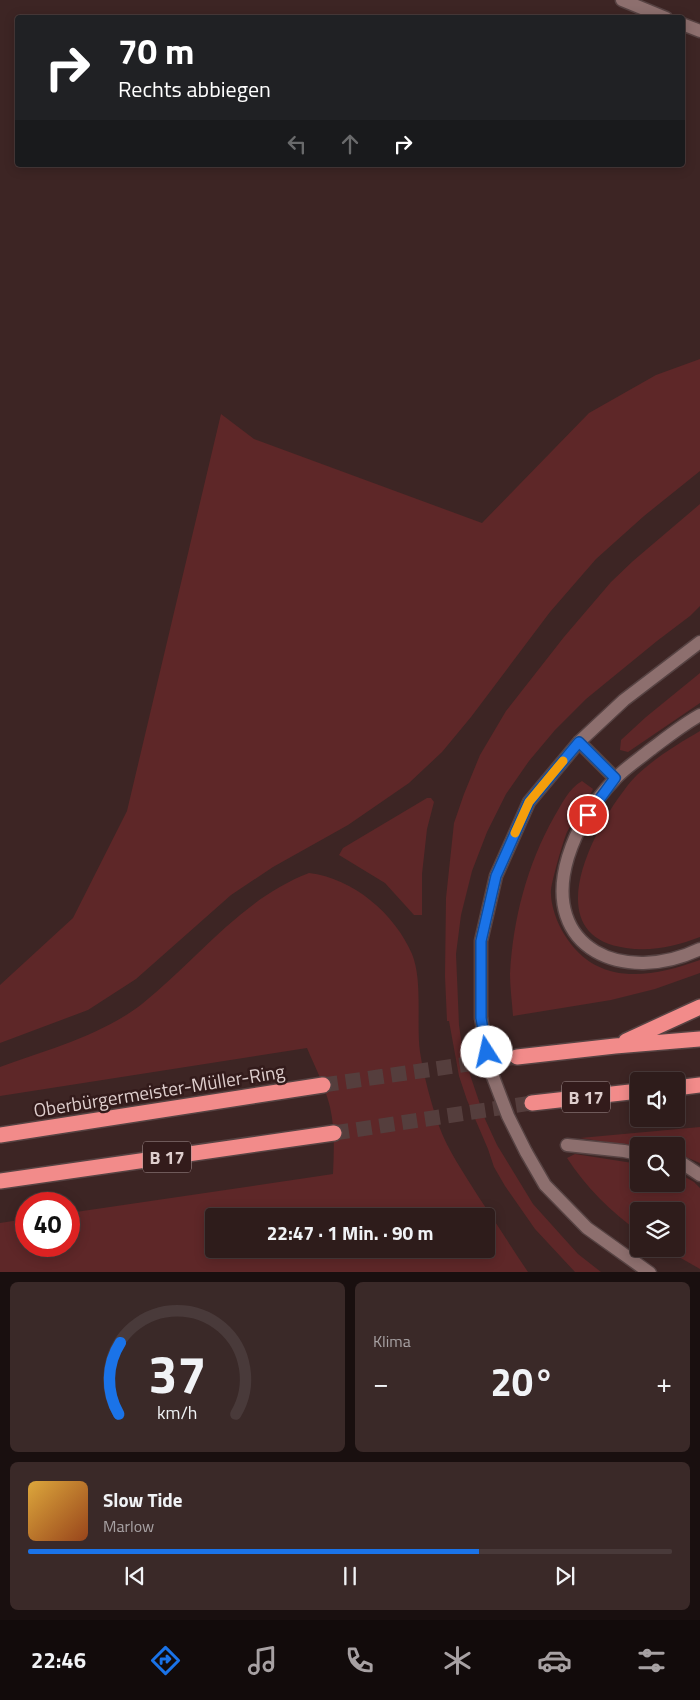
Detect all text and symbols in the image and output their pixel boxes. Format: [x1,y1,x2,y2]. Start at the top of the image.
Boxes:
text: 70 m [118,24,194,78]
icon: right [35,35,100,100]
text: Rechts abbiegen [118,72,271,106]
icon: left [283,130,311,158]
icon: ahead [336,130,364,158]
icon: right [389,130,417,158]
pin [567,794,609,836]
icon: arrive [574,801,602,829]
position arrow [460,1025,512,1077]
street label: Oberbürgermeister-Müller-Ring [31,1056,287,1124]
map controls [630,1072,685,1257]
button: sound [630,1072,685,1127]
road number: B 17 [562,1082,610,1112]
button: search [630,1137,685,1192]
road number: B 17 [143,1142,191,1172]
speed limit sign: 40 [15,1192,80,1257]
button: layers [630,1202,685,1257]
text: 22:47 · 1 Min. · 90 m [267,1218,433,1247]
text: Klima [373,1329,411,1353]
text: 37 [148,1334,207,1413]
text: 20° [491,1353,554,1411]
text: − [373,1361,389,1404]
text: + [656,1361,672,1404]
text: km/h [157,1399,198,1426]
text: Slow Tide [103,1485,182,1514]
text: Marlow [103,1514,154,1538]
icon: previous [121,1562,149,1590]
icon: pause [336,1562,364,1590]
icon: next [551,1562,579,1590]
text: 22:46 [31,1643,86,1677]
icon: directions [148,1643,183,1678]
icon: music [245,1643,280,1678]
icon: phone [342,1643,377,1678]
icon: climate [440,1643,475,1678]
icon: car [537,1643,572,1678]
icon: filters [634,1643,669,1678]

